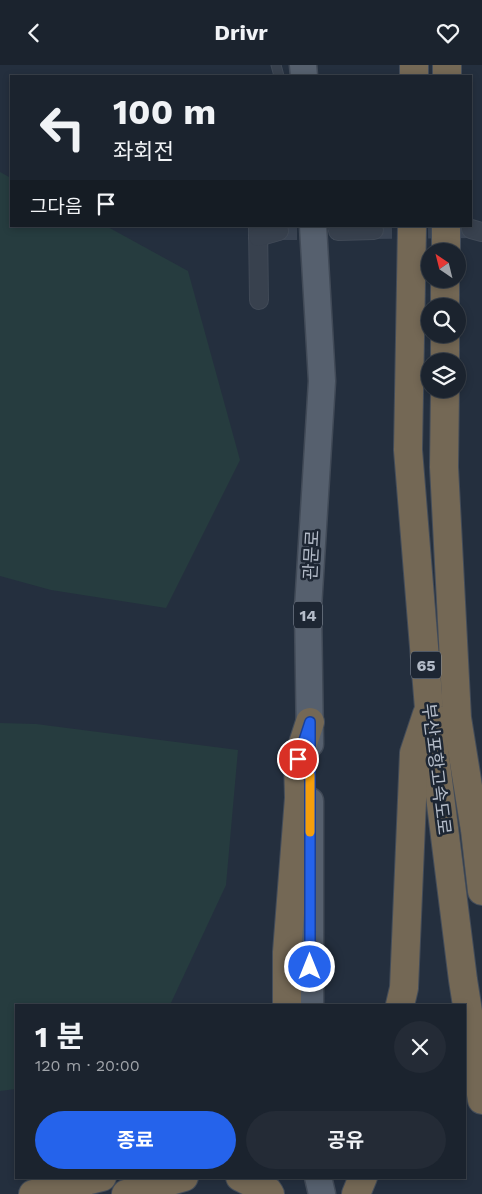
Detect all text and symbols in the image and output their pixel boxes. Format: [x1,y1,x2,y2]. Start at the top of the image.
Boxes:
icon: back [20,19,48,47]
icon: heart [434,19,462,47]
text: Drivr [214,20,268,45]
text: 100 m [113,91,216,133]
icon: left [30,95,95,160]
text: 좌회전 [113,139,174,164]
icon: arrive [92,190,120,218]
text: 그다음 [30,195,82,218]
north arrow [421,243,466,287]
map controls [421,243,466,398]
button: search [421,298,466,343]
button: layers [421,353,466,398]
street label: 관문로 [299,530,323,580]
road number: 14 [294,601,322,629]
road number: 65 [411,651,441,679]
street label: 부산포항고속도로 [419,702,455,836]
pin [277,738,319,780]
icon: arrive [284,745,312,773]
position arrow [283,940,335,992]
text: 1 분 [35,1019,84,1054]
button: close [394,1021,446,1073]
text: 120 m · 20:00 [35,1056,140,1075]
button: 종료 [35,1111,236,1169]
button: 공유 [246,1111,446,1169]

